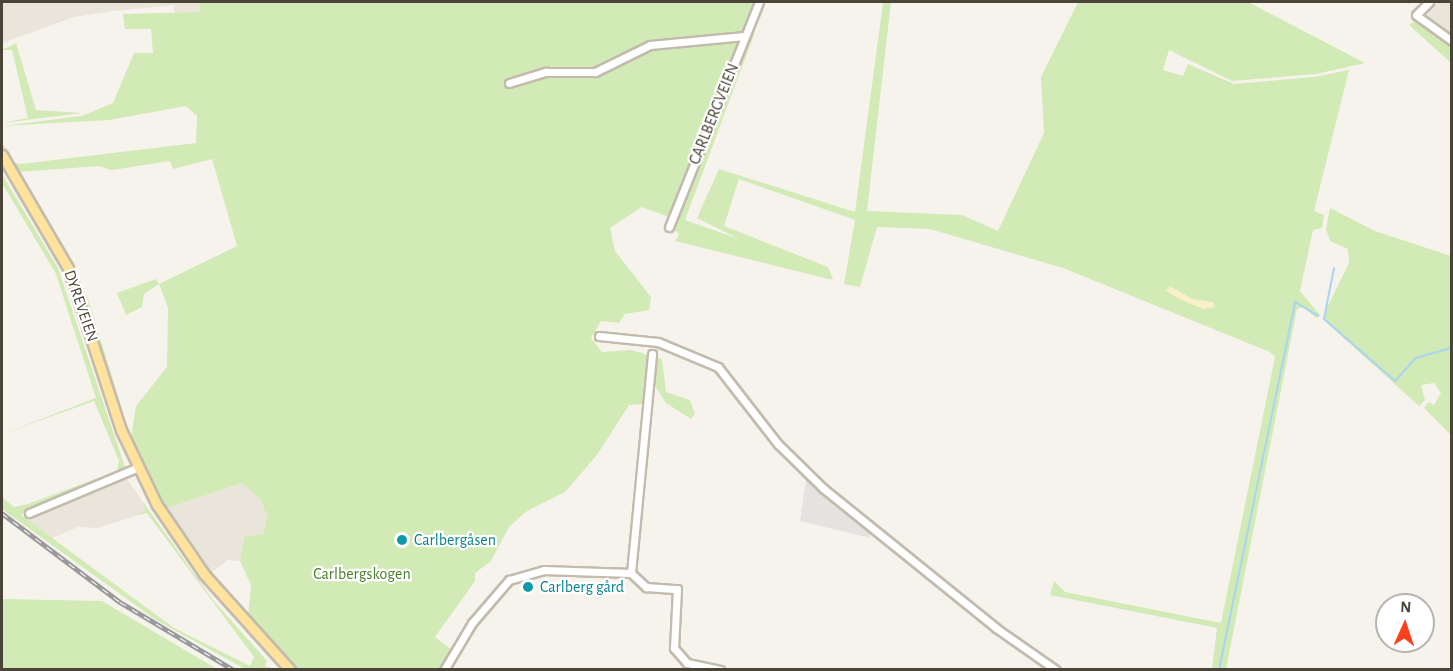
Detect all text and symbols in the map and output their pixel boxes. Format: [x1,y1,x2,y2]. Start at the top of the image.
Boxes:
street label: CARLBERGVEIEN [685,61,743,167]
street label: DYREVEIEN [60,268,102,344]
place label: Carlbergåsen [414,530,496,550]
marker: Carlbergåsen [395,533,409,547]
park label: Carlbergskogen [313,564,411,584]
place label: Carlberg gård [540,577,624,597]
marker: Carlberg gård [521,580,535,594]
north arrow [1375,593,1435,653]
text: N [1400,599,1412,615]

